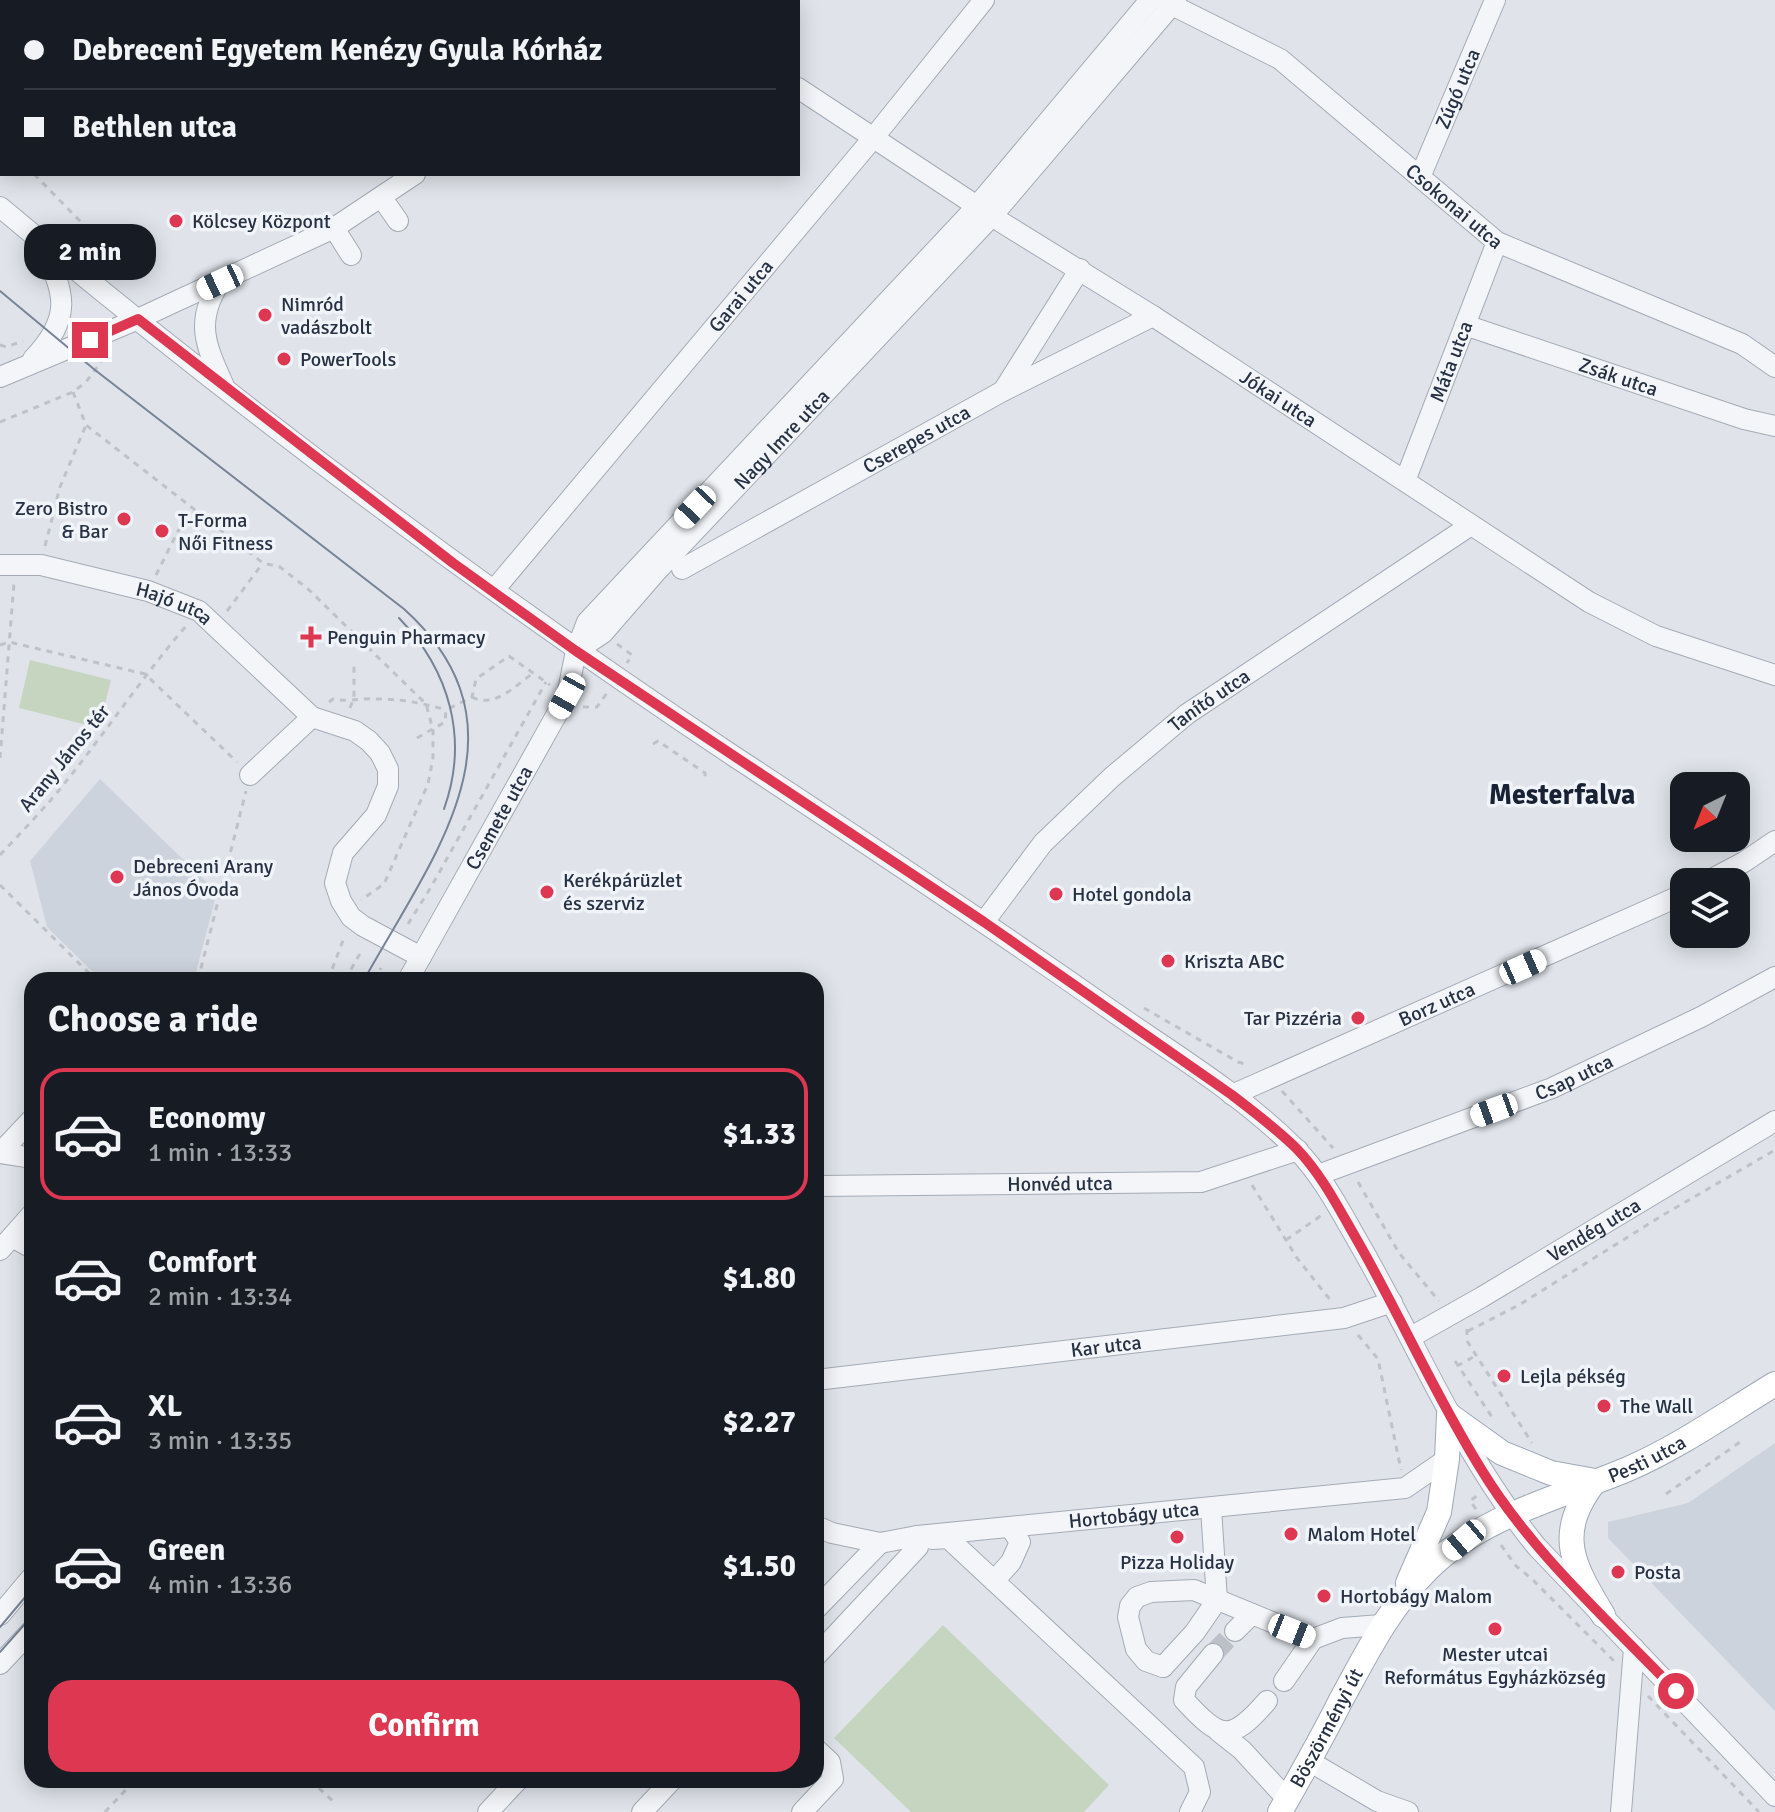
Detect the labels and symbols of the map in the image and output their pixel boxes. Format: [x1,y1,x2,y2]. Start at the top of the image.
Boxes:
street label: Zúgó utca [1430,45,1486,133]
street label: Csokonai utca [1400,158,1508,255]
place label: Kölcsey Központ [192,209,331,234]
marker: Kölcsey Központ [167,212,185,230]
callout: 2 min [24,224,156,280]
street label: Garai utca [703,255,779,338]
car [193,261,247,303]
place label: Nimród vadászbolt [281,292,372,340]
marker: Nimród vadászbolt [256,306,274,324]
street label: Máta utca [1425,318,1478,406]
route end [72,322,108,358]
place label: PowerTools [300,347,396,372]
marker: PowerTools [275,350,293,368]
street label: Zsák utca [1576,352,1661,402]
street label: Jókai utca [1235,364,1321,433]
street label: Nagy Imre utca [729,384,835,495]
street label: Cserepes utca [859,400,975,479]
car [670,481,720,533]
place label: Zero Bistro & Bar [15,496,109,544]
place label: T-Forma Női Fitness [178,508,273,556]
marker: Zero Bistro & Bar [115,510,133,528]
marker: T-Forma Női Fitness [153,522,171,540]
street label: Hajó utca [133,577,218,631]
place label: Penguin Pharmacy [327,625,486,650]
marker: Penguin Pharmacy [302,628,320,646]
street label: Tanító utca [1163,664,1255,737]
car [545,669,589,723]
street label: Arany János tér [13,699,116,817]
street label: Csemete utca [460,761,538,874]
north arrow [1670,772,1750,852]
district label: Mesterfalva [1489,778,1635,812]
place label: Debreceni Arany János Óvoda [133,854,274,902]
marker: Debreceni Arany János Óvoda [108,868,126,886]
place label: Kerékpárüzlet és szerviz [563,868,682,916]
place label: Hotel gondola [1072,882,1192,907]
marker: Kerékpárüzlet és szerviz [538,883,556,901]
marker: Hotel gondola [1047,885,1065,903]
car [1496,946,1550,988]
place label: Kriszta ABC [1184,949,1285,974]
marker: Kriszta ABC [1159,952,1177,970]
street label: Borz utca [1395,977,1479,1032]
place label: Tar Pizzéria [1244,1006,1342,1031]
marker: Tar Pizzéria [1349,1009,1367,1027]
street label: Csap utca [1532,1049,1617,1106]
car [1467,1091,1521,1129]
street label: Honvéd utca [1007,1171,1113,1197]
street label: Vendég utca [1543,1193,1645,1268]
street label: Kar utca [1069,1330,1143,1363]
place label: Lejla pékség [1520,1364,1626,1389]
marker: Lejla pékség [1495,1367,1513,1385]
place label: The Wall [1620,1394,1693,1419]
marker: The Wall [1595,1397,1613,1415]
street label: Pesti utca [1604,1430,1691,1489]
street label: Hortobágy utca [1067,1496,1200,1534]
car [1438,1515,1490,1565]
place label: Malom Hotel [1307,1522,1416,1547]
marker: Malom Hotel [1282,1525,1300,1543]
marker: Pizza Holiday [1168,1528,1186,1546]
place label: Pizza Holiday [1120,1550,1235,1575]
place label: Posta [1634,1560,1681,1585]
marker: Posta [1609,1563,1627,1581]
place label: Hortobágy Malom [1340,1584,1492,1609]
marker: Hortobágy Malom [1315,1587,1333,1605]
car [1265,1611,1319,1651]
marker: Mester utcai Református Egyházközség [1486,1620,1504,1638]
place label: Mester utcai Református Egyházközség [1384,1642,1606,1690]
street label: Böszörményi út [1284,1664,1369,1792]
route start [1658,1673,1694,1709]

